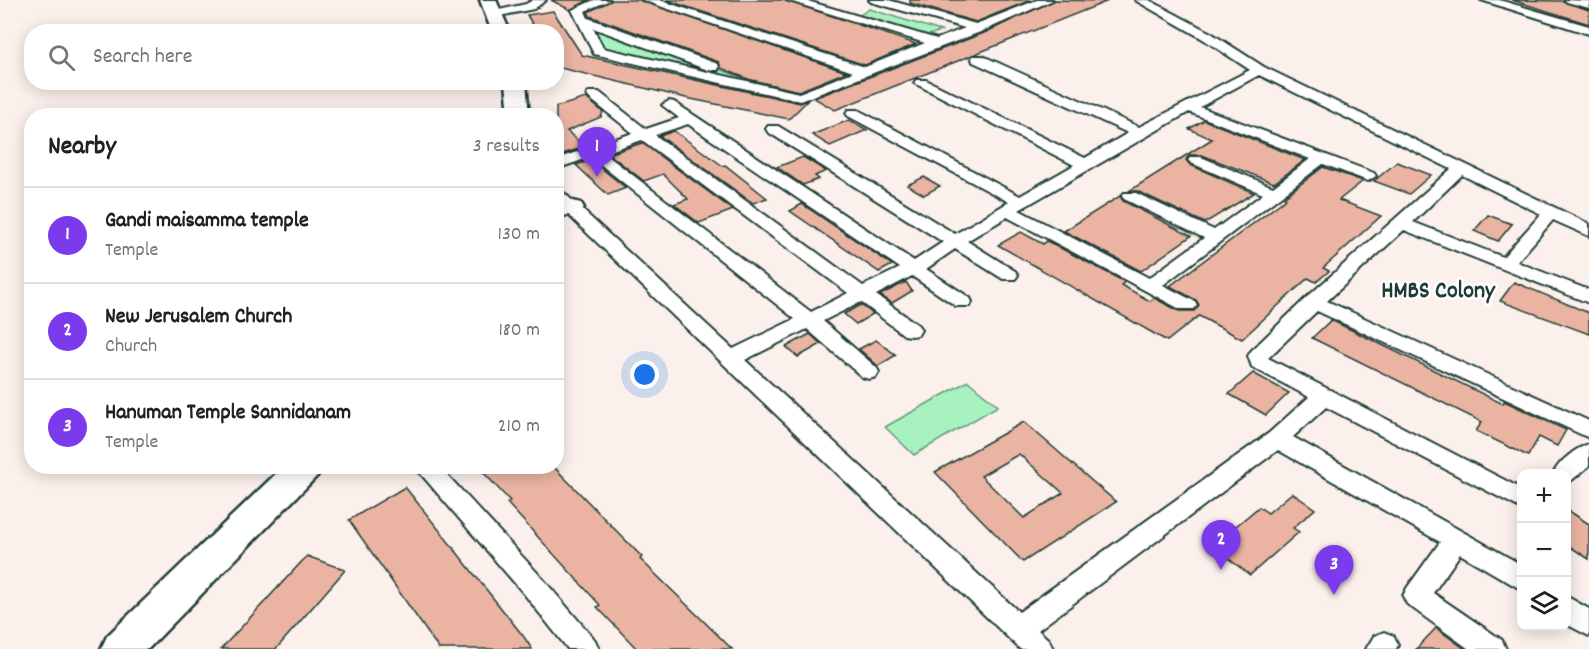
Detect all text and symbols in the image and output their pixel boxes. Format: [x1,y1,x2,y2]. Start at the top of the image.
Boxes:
search box [24,24,564,90]
icon: search [45,41,78,74]
text: Search here [93,42,192,73]
pin: 1 [578,128,616,177]
text: Nearby [48,129,116,166]
text: 3 results [473,133,540,161]
text: Gandi maisamma temple [105,206,309,237]
text: 1 [65,221,70,249]
text: 130 m [498,221,540,249]
text: Temple [105,237,158,265]
district label: HMBS Colony [1381,275,1496,309]
text: New Jerusalem Church [105,302,292,333]
text: 2 [63,317,72,345]
text: 180 m [498,317,540,345]
text: Church [105,333,157,361]
your location [630,360,659,389]
text: Hanuman Temple Sannidanam [105,398,351,429]
text: 3 [63,413,72,441]
text: 210 m [498,413,540,441]
text: Temple [105,429,158,457]
map controls [1517,469,1571,631]
button: + [1517,469,1571,523]
pin: 2 [1202,520,1240,570]
button: − [1517,523,1571,577]
pin: 3 [1314,546,1354,595]
button: layers [1517,577,1571,631]

